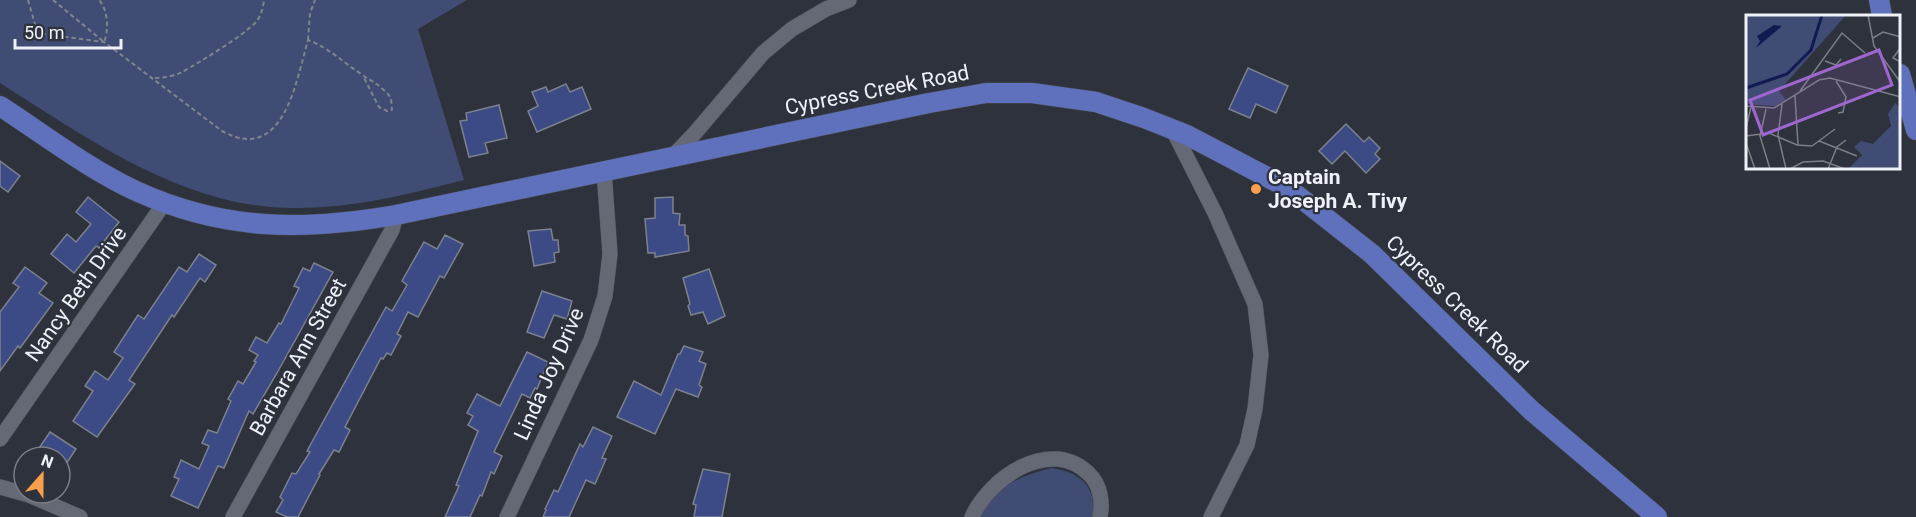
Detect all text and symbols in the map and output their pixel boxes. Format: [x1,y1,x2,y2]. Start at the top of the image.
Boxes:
scale bar [15,12,122,50]
inset map [1746,15,1901,170]
text: 50 m [24,22,64,43]
street label: Cypress Creek Road [783,60,971,120]
place label: Captain Joseph A. Tivy [1268,165,1408,213]
marker: Captain Joseph A. Tivy [1249,182,1263,196]
street label: Nancy Beth Drive [21,222,131,366]
street label: Cypress Creek Road [1381,230,1533,378]
street label: Barbara Ann Street [245,274,351,440]
street label: Linda Joy Drive [509,304,589,444]
north arrow [12,445,72,505]
text: N [39,451,56,472]

